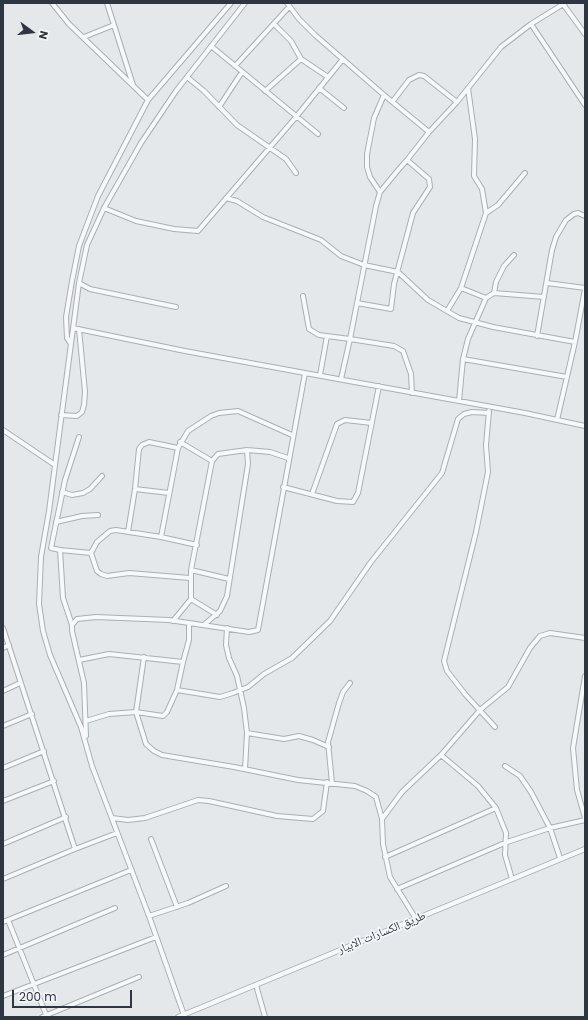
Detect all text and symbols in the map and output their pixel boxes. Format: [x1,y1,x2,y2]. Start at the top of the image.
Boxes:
north arrow [12,12,52,52]
text: N [35,29,52,41]
street label: طريق الكسارات الابيار [336,909,428,957]
scale bar [14,982,134,1008]
text: 200 m [19,988,57,1005]

